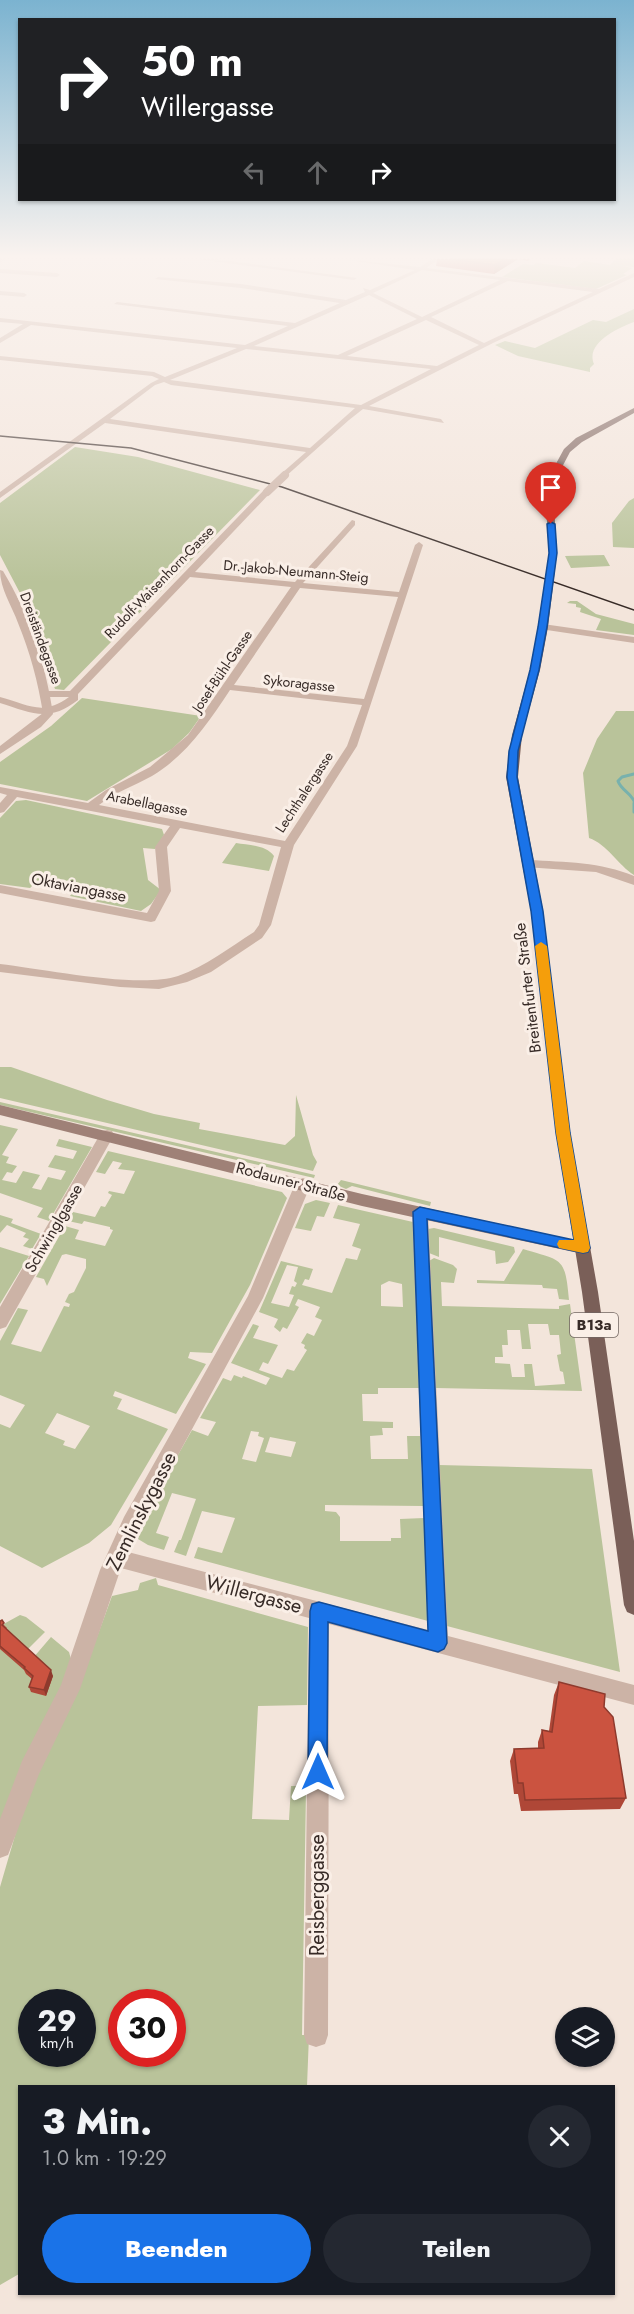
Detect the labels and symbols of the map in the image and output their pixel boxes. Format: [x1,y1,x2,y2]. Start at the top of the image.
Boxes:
pin [525,462,576,524]
street label: Rudolf-Waisenhorn-Gasse [100,521,218,643]
street label: Dr.-Jakob-Neumann-Steig [223,555,369,587]
street label: Dreiständegasse [15,589,67,687]
street label: Josef-Bühl-Gasse [186,626,257,718]
street label: Sykoragasse [262,669,336,697]
street label: Lechthalergasse [270,747,338,837]
street label: Arabellagasse [105,785,189,821]
street label: Oktaviangasse [29,867,128,908]
street label: Breitenfurter Straße [508,922,547,1054]
street label: Rodauner Straße [233,1156,348,1207]
street label: Schwinglgasse [19,1180,88,1277]
road number: B13a [570,1313,618,1337]
street label: Zemlinskygasse [99,1447,184,1576]
street label: Willergasse [203,1568,305,1621]
position arrow [286,1740,350,1804]
street label: Reisberggasse [303,1834,332,1956]
speed limit sign: 30 [108,1989,186,2067]

